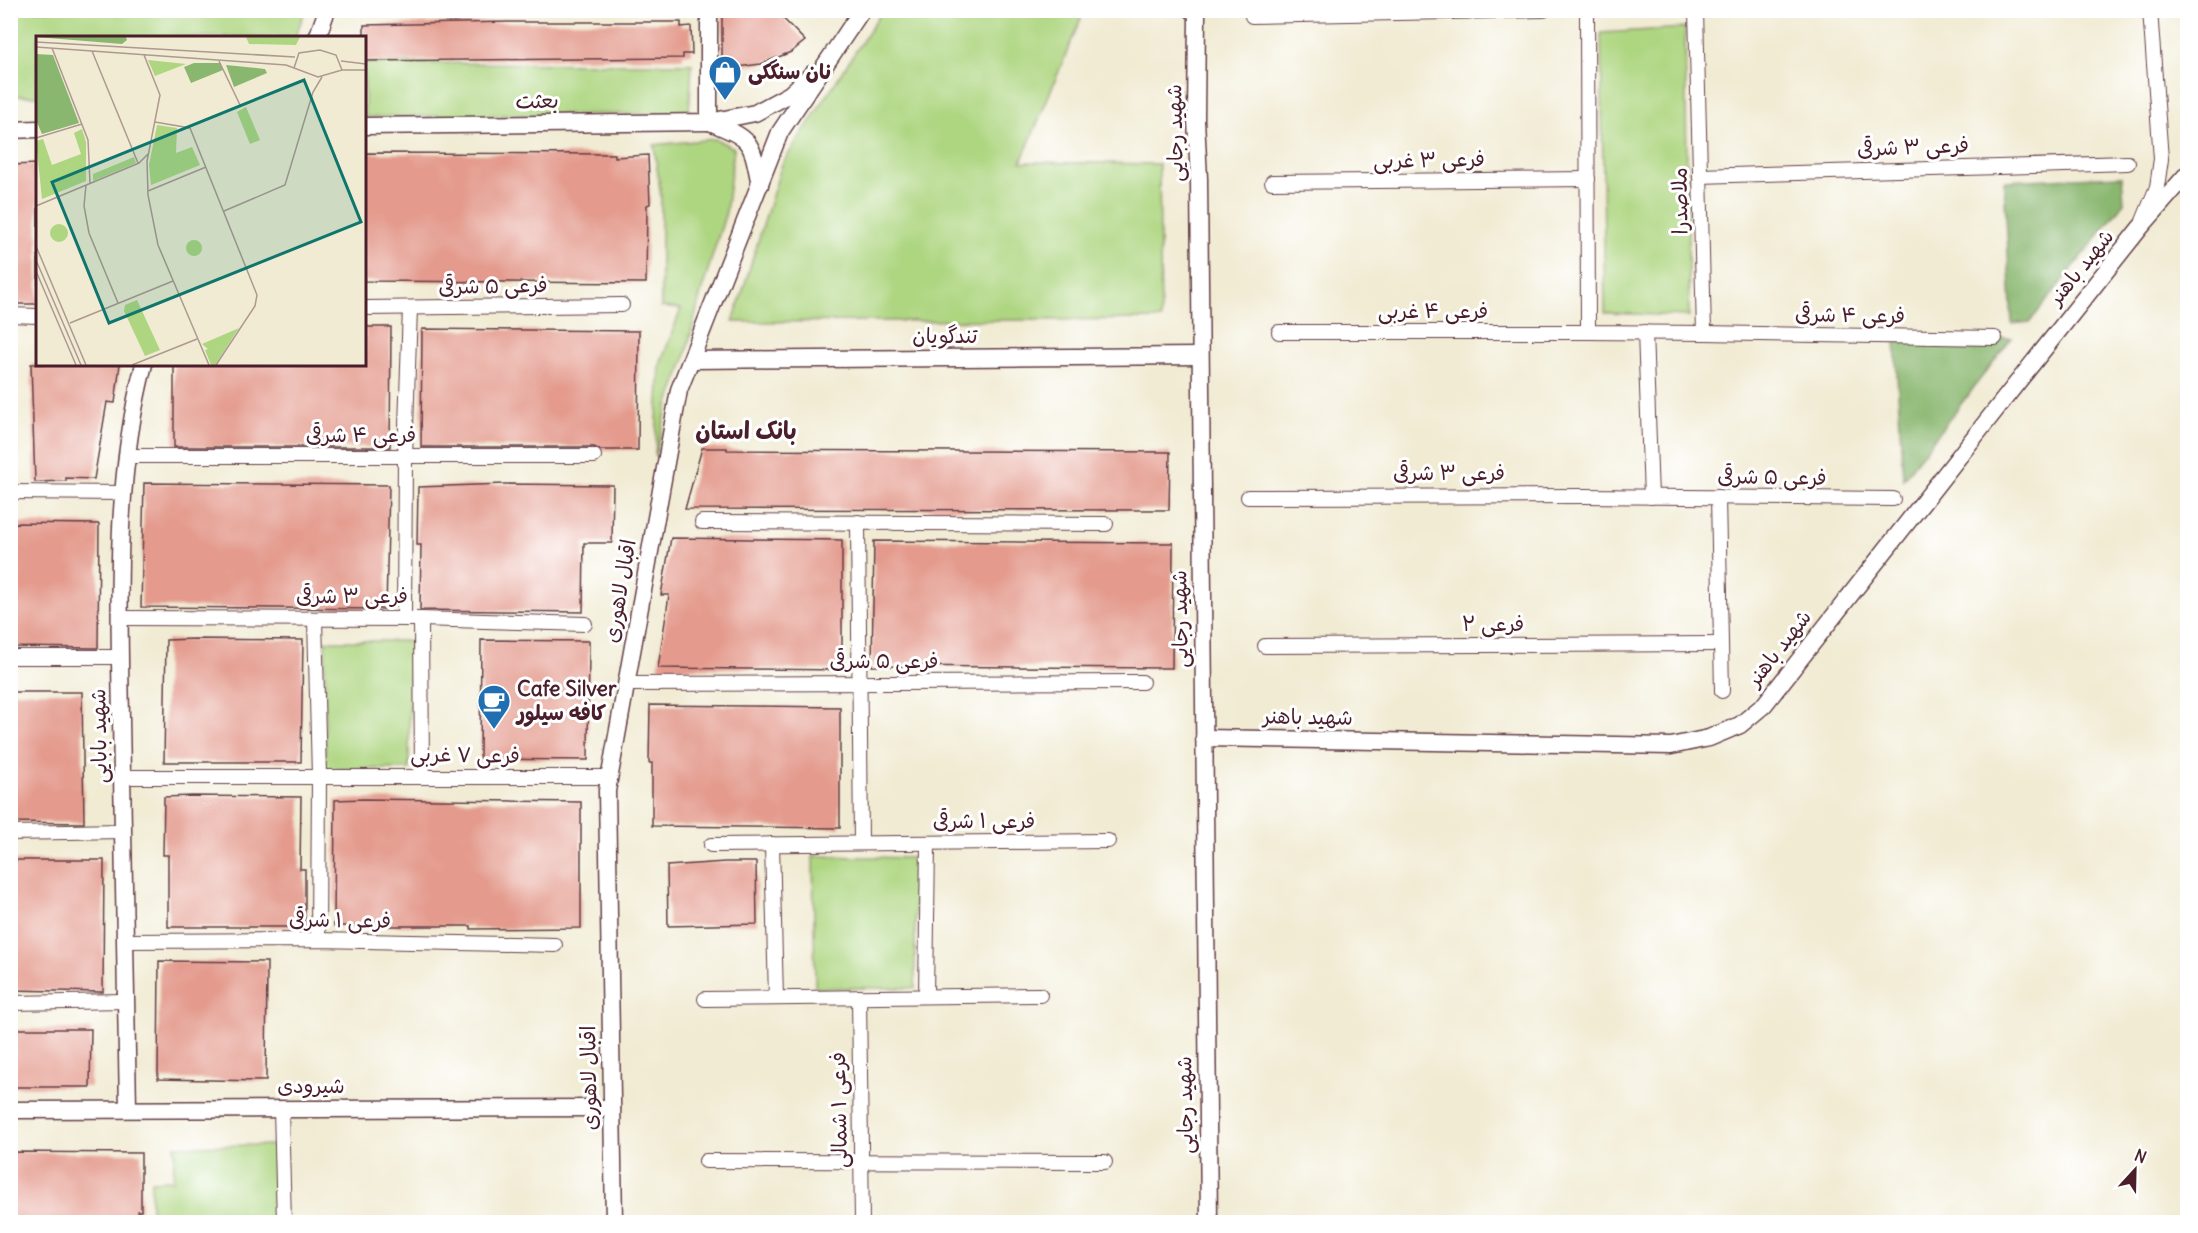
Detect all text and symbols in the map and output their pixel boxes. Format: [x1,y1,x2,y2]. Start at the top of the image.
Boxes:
inset map [36,36,366,366]
shop icon: نان سنگکی [707,54,743,101]
place label: نان سنگکی [748,58,831,85]
street label: شهید رجایی [1160,84,1190,182]
street label: بعثت [515,87,559,114]
street label: فرعی ۳ شرقی [1857,131,1969,163]
street label: فرعی ۳ غربی [1373,145,1485,175]
street label: ملاصدرا [1665,167,1694,235]
street label: شهید باهنر [2041,223,2119,312]
street label: فرعی ۵ شرقی [438,271,548,301]
street label: فرعی ۴ غربی [1378,297,1488,325]
street label: فرعی ۴ شرقی [1795,300,1905,330]
street label: تندگویان [912,322,979,349]
district label: بانک استان [695,415,797,445]
street label: فرعی ۴ شرقی [306,421,416,449]
street label: فرعی ۳ شرقی [1393,459,1505,487]
street label: فرعی ۵ شرقی [1717,462,1827,492]
street label: اقبال لاهوری [597,537,642,645]
street label: شهید رجایی [1165,570,1195,668]
street label: فرعی ۳ شرقی [296,582,408,610]
street label: شهید باهنر [1739,604,1817,693]
street label: فرعی ۲ [1462,610,1524,638]
street label: فرعی ۵ شرقی [829,647,939,675]
place label: Cafe Silver کافه سیلور [515,675,617,727]
cafe icon: Cafe Silver کافه سیلور [476,683,512,730]
street label: شهید بابایی [84,688,114,784]
street label: شهید باهنر [1261,702,1353,731]
street label: فرعی ۷ غربی [410,740,520,770]
street label: فرعی ۱ شرقی [933,807,1035,835]
street label: فرعی ۱ شرقی [289,905,391,935]
street label: اقبال لاهوری [574,1025,603,1131]
street label: فرعی ۱ شمالی [824,1052,854,1168]
street label: شهید رجایی [1170,1056,1200,1154]
street label: شیرودی [277,1072,345,1099]
north arrow [2105,1140,2165,1200]
text: N [2132,1145,2149,1167]

